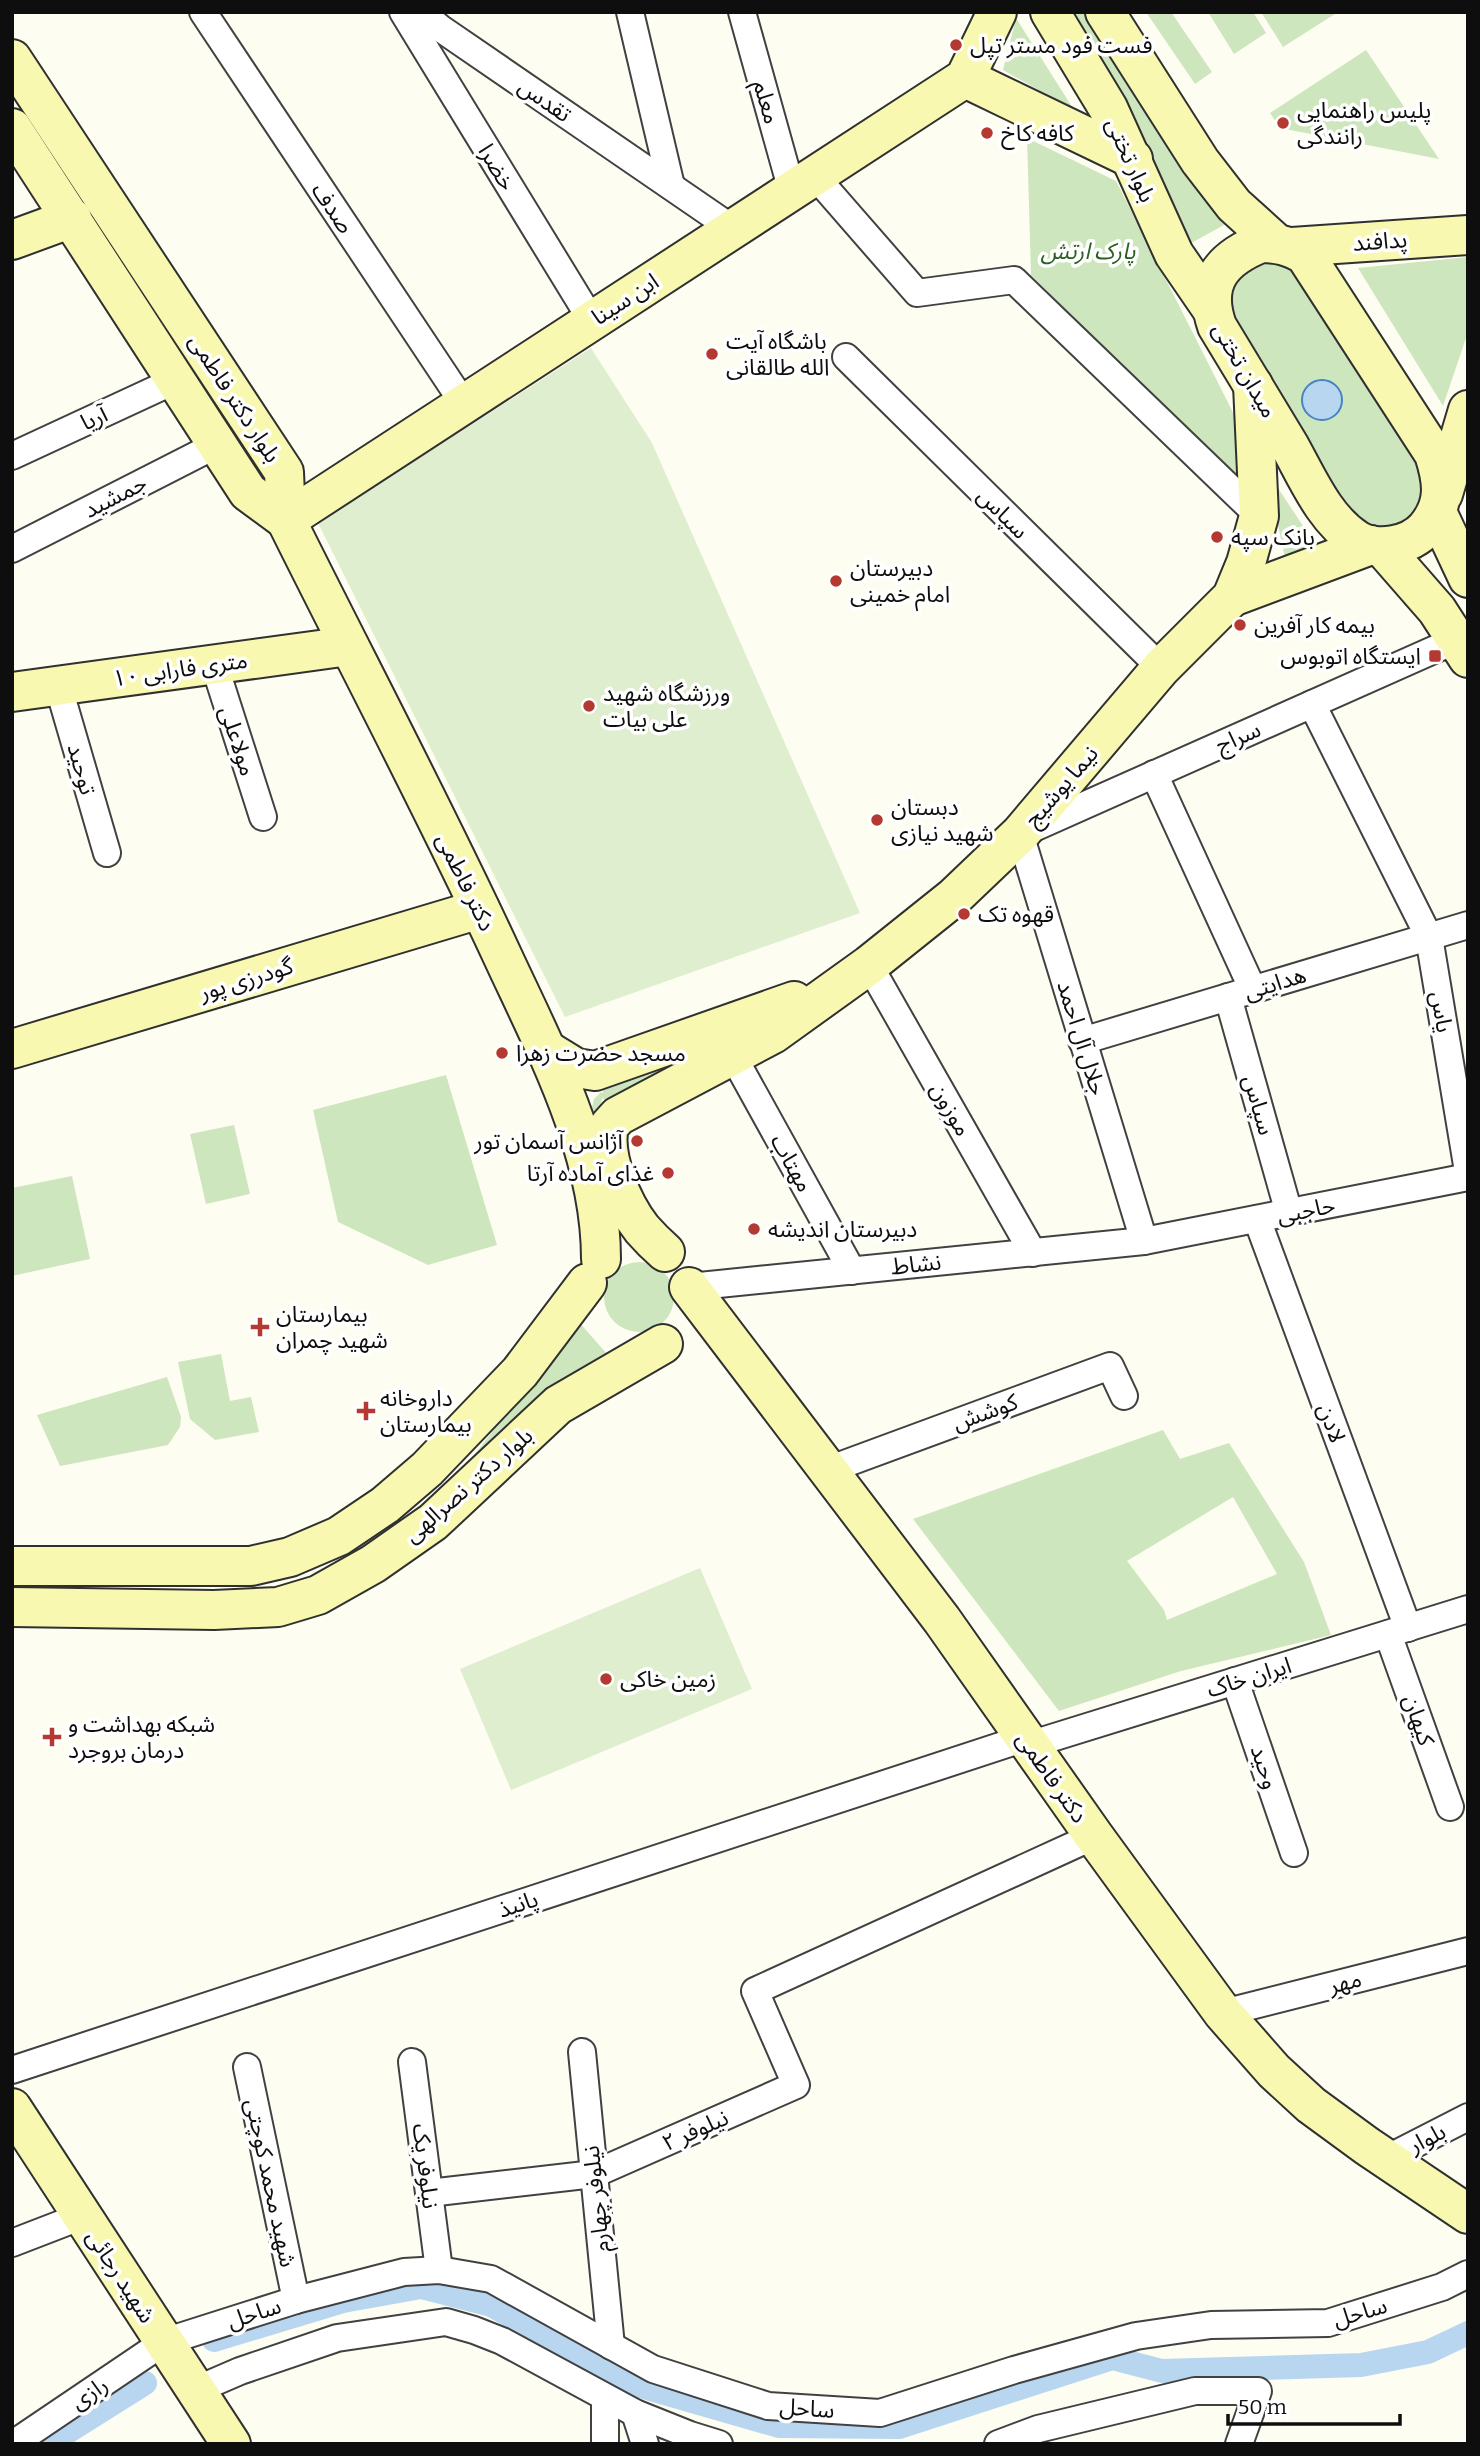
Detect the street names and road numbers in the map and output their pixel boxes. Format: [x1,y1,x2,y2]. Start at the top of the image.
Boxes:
street label: تقدس [513,72,577,128]
street label: معلم [745,77,787,128]
street label: بلوار تختی [1100,113,1162,207]
street label: خضرا [472,139,522,195]
street label: صدف [306,177,360,239]
street label: پدافند [1352,225,1408,258]
street label: ابن سینا [586,267,664,331]
street label: میدان تختی [1206,317,1284,423]
street label: بلوار دکتر فاطمی [183,328,287,468]
street label: آریا [76,399,113,436]
street label: جمشید [79,468,151,524]
street label: سپاس [971,481,1035,545]
street label: ۱۰ متری فارابی [111,646,249,692]
street label: مولاعلی [214,703,262,779]
street label: سراج [1211,715,1266,762]
street label: توحید [61,740,103,798]
street label: نیما یوشیج [1018,740,1106,834]
street label: دکتر فاطمی [430,828,502,936]
street label: گودرزی پور [195,951,297,1008]
street label: هدایتی [1241,960,1309,1006]
street label: جلال آل احمد [1051,977,1113,1099]
street label: یاس [1425,989,1459,1035]
street label: سپاس [1236,1072,1281,1139]
street label: موزون [925,1077,977,1141]
street label: مهتاب [765,1129,819,1197]
street label: حاجبی [1275,1191,1337,1229]
street label: نشاط [889,1247,943,1281]
street label: کوشش [948,1387,1022,1437]
street label: لادن [1312,1399,1352,1447]
street label: بلوار دکتر نصرالهی [398,1421,538,1549]
street label: ایران خاک [1203,1651,1295,1703]
street label: کیهان [1397,1691,1441,1750]
street label: دکتر فاطمی [1010,1726,1094,1828]
street label: وحید [1244,1741,1286,1793]
street label: پانیذ [494,1884,542,1925]
street label: مهر [1325,1964,1364,2000]
street label: شهید محمد کوچتی [238,2096,303,2270]
street label: نیلوفر ۲ [657,2103,733,2157]
street label: بلوار [1403,2117,1450,2160]
street label: نیلوفر یک [407,2122,445,2210]
street label: نیلوفر چهارم [576,2144,619,2254]
street label: شهید رجائی [80,2224,162,2328]
street label: ساحل [223,2291,285,2335]
street label: ساحل [1330,2291,1390,2333]
street label: رازی [65,2370,113,2416]
street label: ساحل [779,2392,835,2424]

